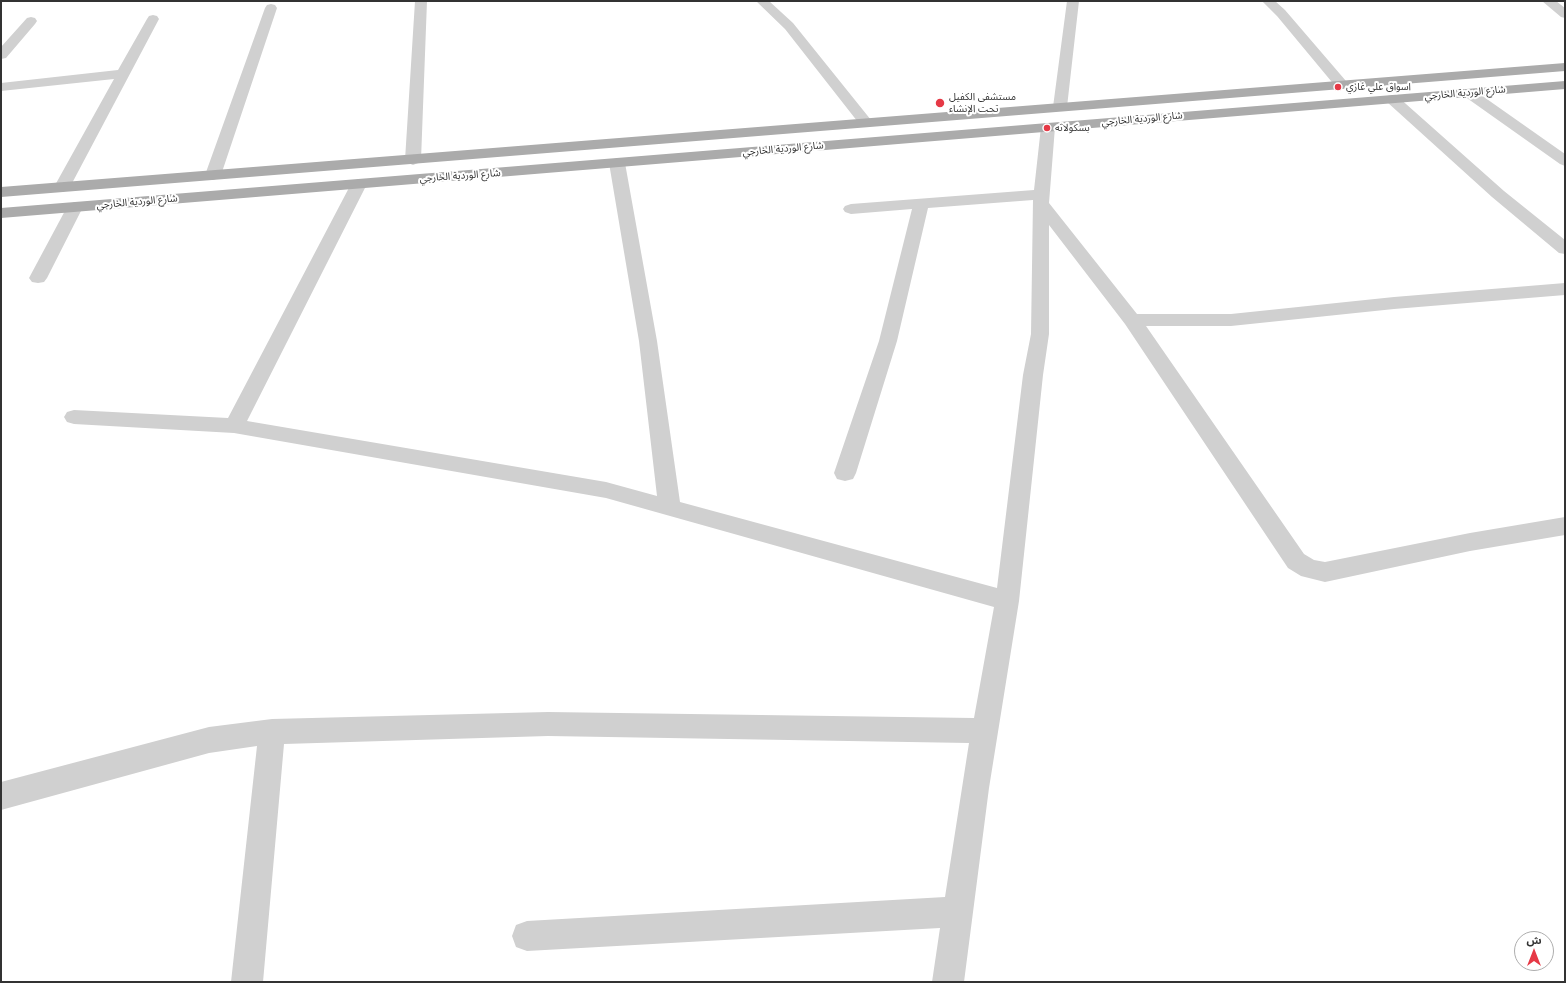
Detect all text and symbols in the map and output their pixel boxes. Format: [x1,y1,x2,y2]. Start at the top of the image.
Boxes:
place label: اسواق علي غازي [1346,81,1411,93]
marker: اسواق علي غازي [1333,82,1343,92]
street label: شارع الوردية الخارجي [1424,83,1506,103]
place label: مستشفى الكفيل تحت الإنشاء [949,91,1016,114]
marker: مستشفى الكفيل تحت الإنشاء [934,97,946,109]
street label: شارع الوردية الخارجي [1101,109,1183,129]
place label: بسكولاته [1055,122,1090,134]
marker: بسكولاته [1042,123,1052,133]
street label: شارع الوردية الخارجي [742,139,824,159]
street label: شارع الوردية الخارجي [419,167,501,185]
street label: شارع الوردية الخارجي [96,192,178,212]
north arrow [1514,931,1554,971]
text: ش [1526,933,1542,947]

